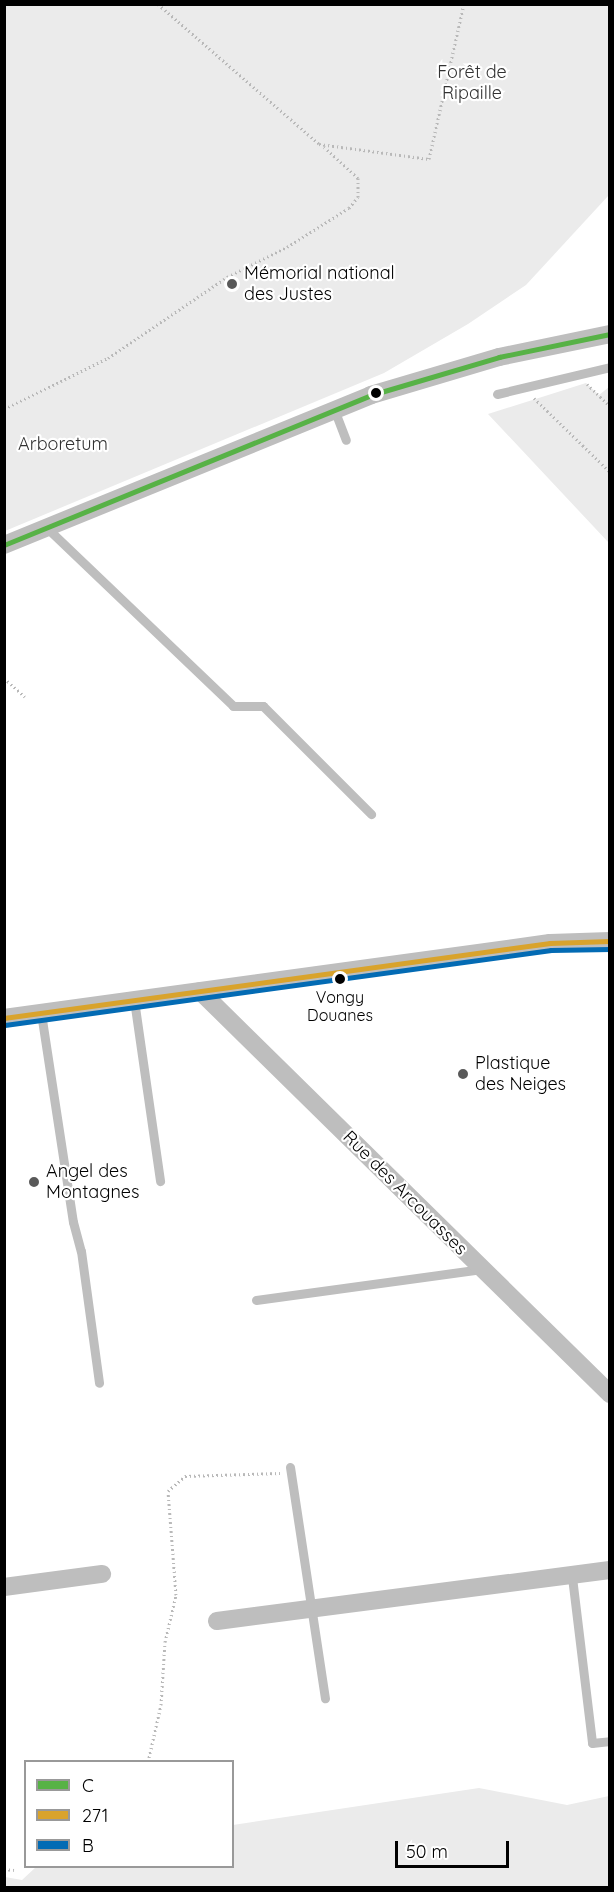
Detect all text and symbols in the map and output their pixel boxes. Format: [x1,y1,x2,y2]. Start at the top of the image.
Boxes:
park label: Forêt de Ripaille [437,62,507,104]
place label: Mémorial national des Justes [244,263,395,306]
marker: Mémorial national des Justes [225,277,239,291]
unlabelled marker [370,387,382,399]
park label: Arboretum [18,433,108,455]
marker: Vongy Douanes [334,973,346,985]
place label: Vongy Douanes [307,987,373,1025]
place label: Plastique des Neiges [475,1053,566,1096]
marker: Plastique des Neiges [456,1067,470,1081]
street label: Rue des Arcouasses [338,1126,472,1260]
place label: Angel des Montagnes [46,1161,139,1204]
marker: Angel des Montagnes [27,1175,41,1189]
legend [24,1760,234,1868]
text: C [82,1774,94,1797]
text: 271 [82,1804,108,1827]
scale bar [398,1829,512,1867]
text: B [82,1834,94,1857]
text: 50 m [406,1840,448,1863]

